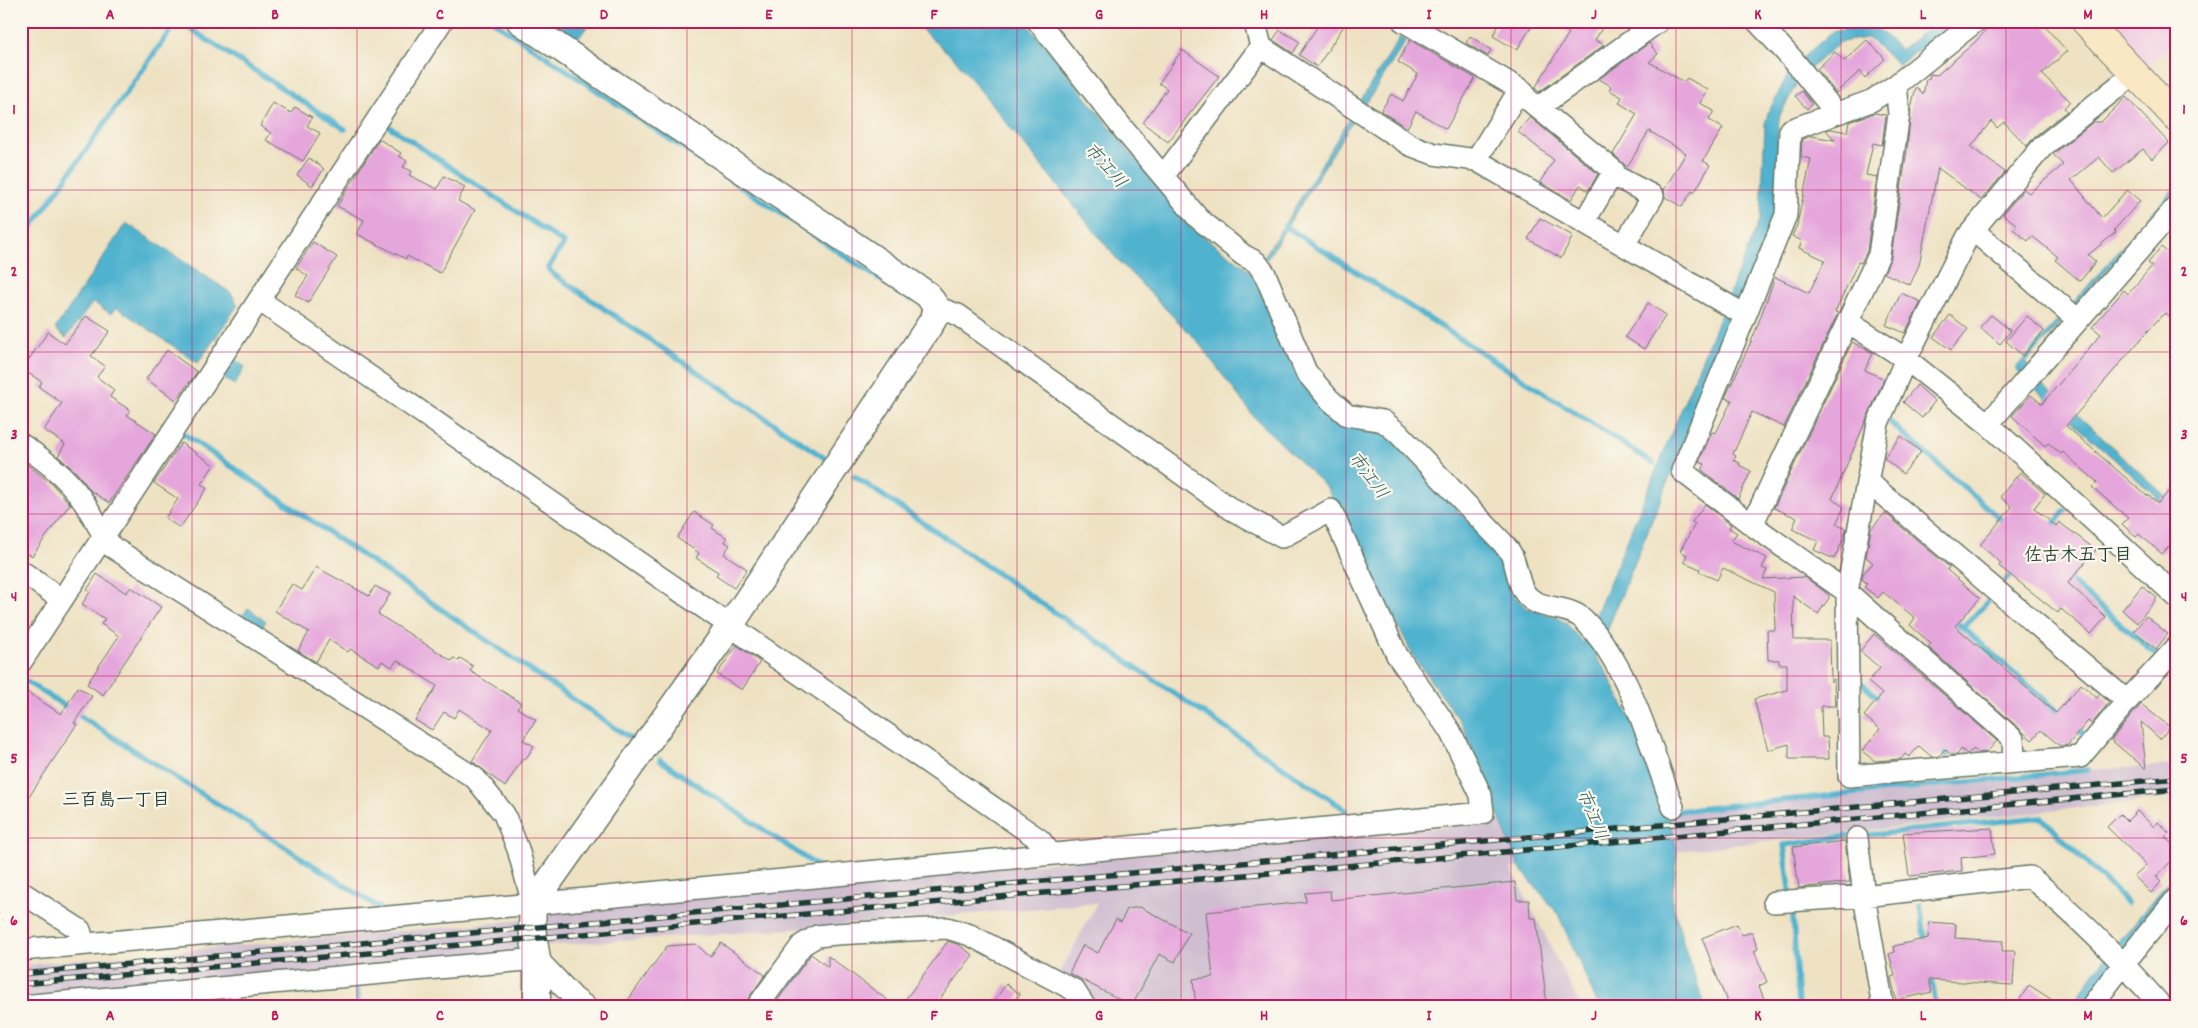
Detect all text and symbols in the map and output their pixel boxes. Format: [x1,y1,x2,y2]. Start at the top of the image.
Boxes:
text: A [106,4,115,27]
text: B [271,4,279,27]
text: C [436,4,444,27]
text: D [600,4,609,27]
text: E [765,4,773,27]
text: F [930,4,938,27]
text: G [1095,4,1103,27]
text: H [1260,4,1268,27]
text: I [1427,4,1433,27]
text: J [1591,4,1597,27]
text: K [1754,4,1762,27]
text: L [1920,4,1927,27]
text: M [2083,4,2093,27]
text: 1 [12,99,16,122]
text: 1 [2182,99,2186,122]
water label: 市江川 [1077,138,1131,195]
text: 2 [11,261,18,284]
text: 2 [2181,261,2188,284]
text: 3 [10,424,18,447]
text: 3 [2180,424,2188,447]
water label: 市江川 [1341,447,1393,506]
district label: 佐古木五丁目 [2024,544,2132,569]
text: 4 [11,586,17,609]
text: 4 [2181,586,2187,609]
text: 5 [10,748,18,771]
text: 5 [2180,748,2188,771]
water label: 市江川 [1569,785,1612,845]
district label: 三百島一丁目 [62,789,170,814]
text: 6 [10,910,18,933]
text: 6 [2180,910,2188,933]
text: A [106,1005,115,1028]
text: B [271,1005,279,1028]
text: C [436,1005,444,1028]
text: D [600,1005,609,1028]
text: E [765,1005,773,1028]
text: F [930,1005,938,1028]
text: G [1095,1005,1103,1028]
text: H [1260,1005,1268,1028]
text: I [1427,1005,1433,1028]
text: J [1591,1005,1597,1028]
text: K [1754,1005,1762,1028]
text: L [1920,1005,1927,1028]
text: M [2083,1005,2093,1028]

